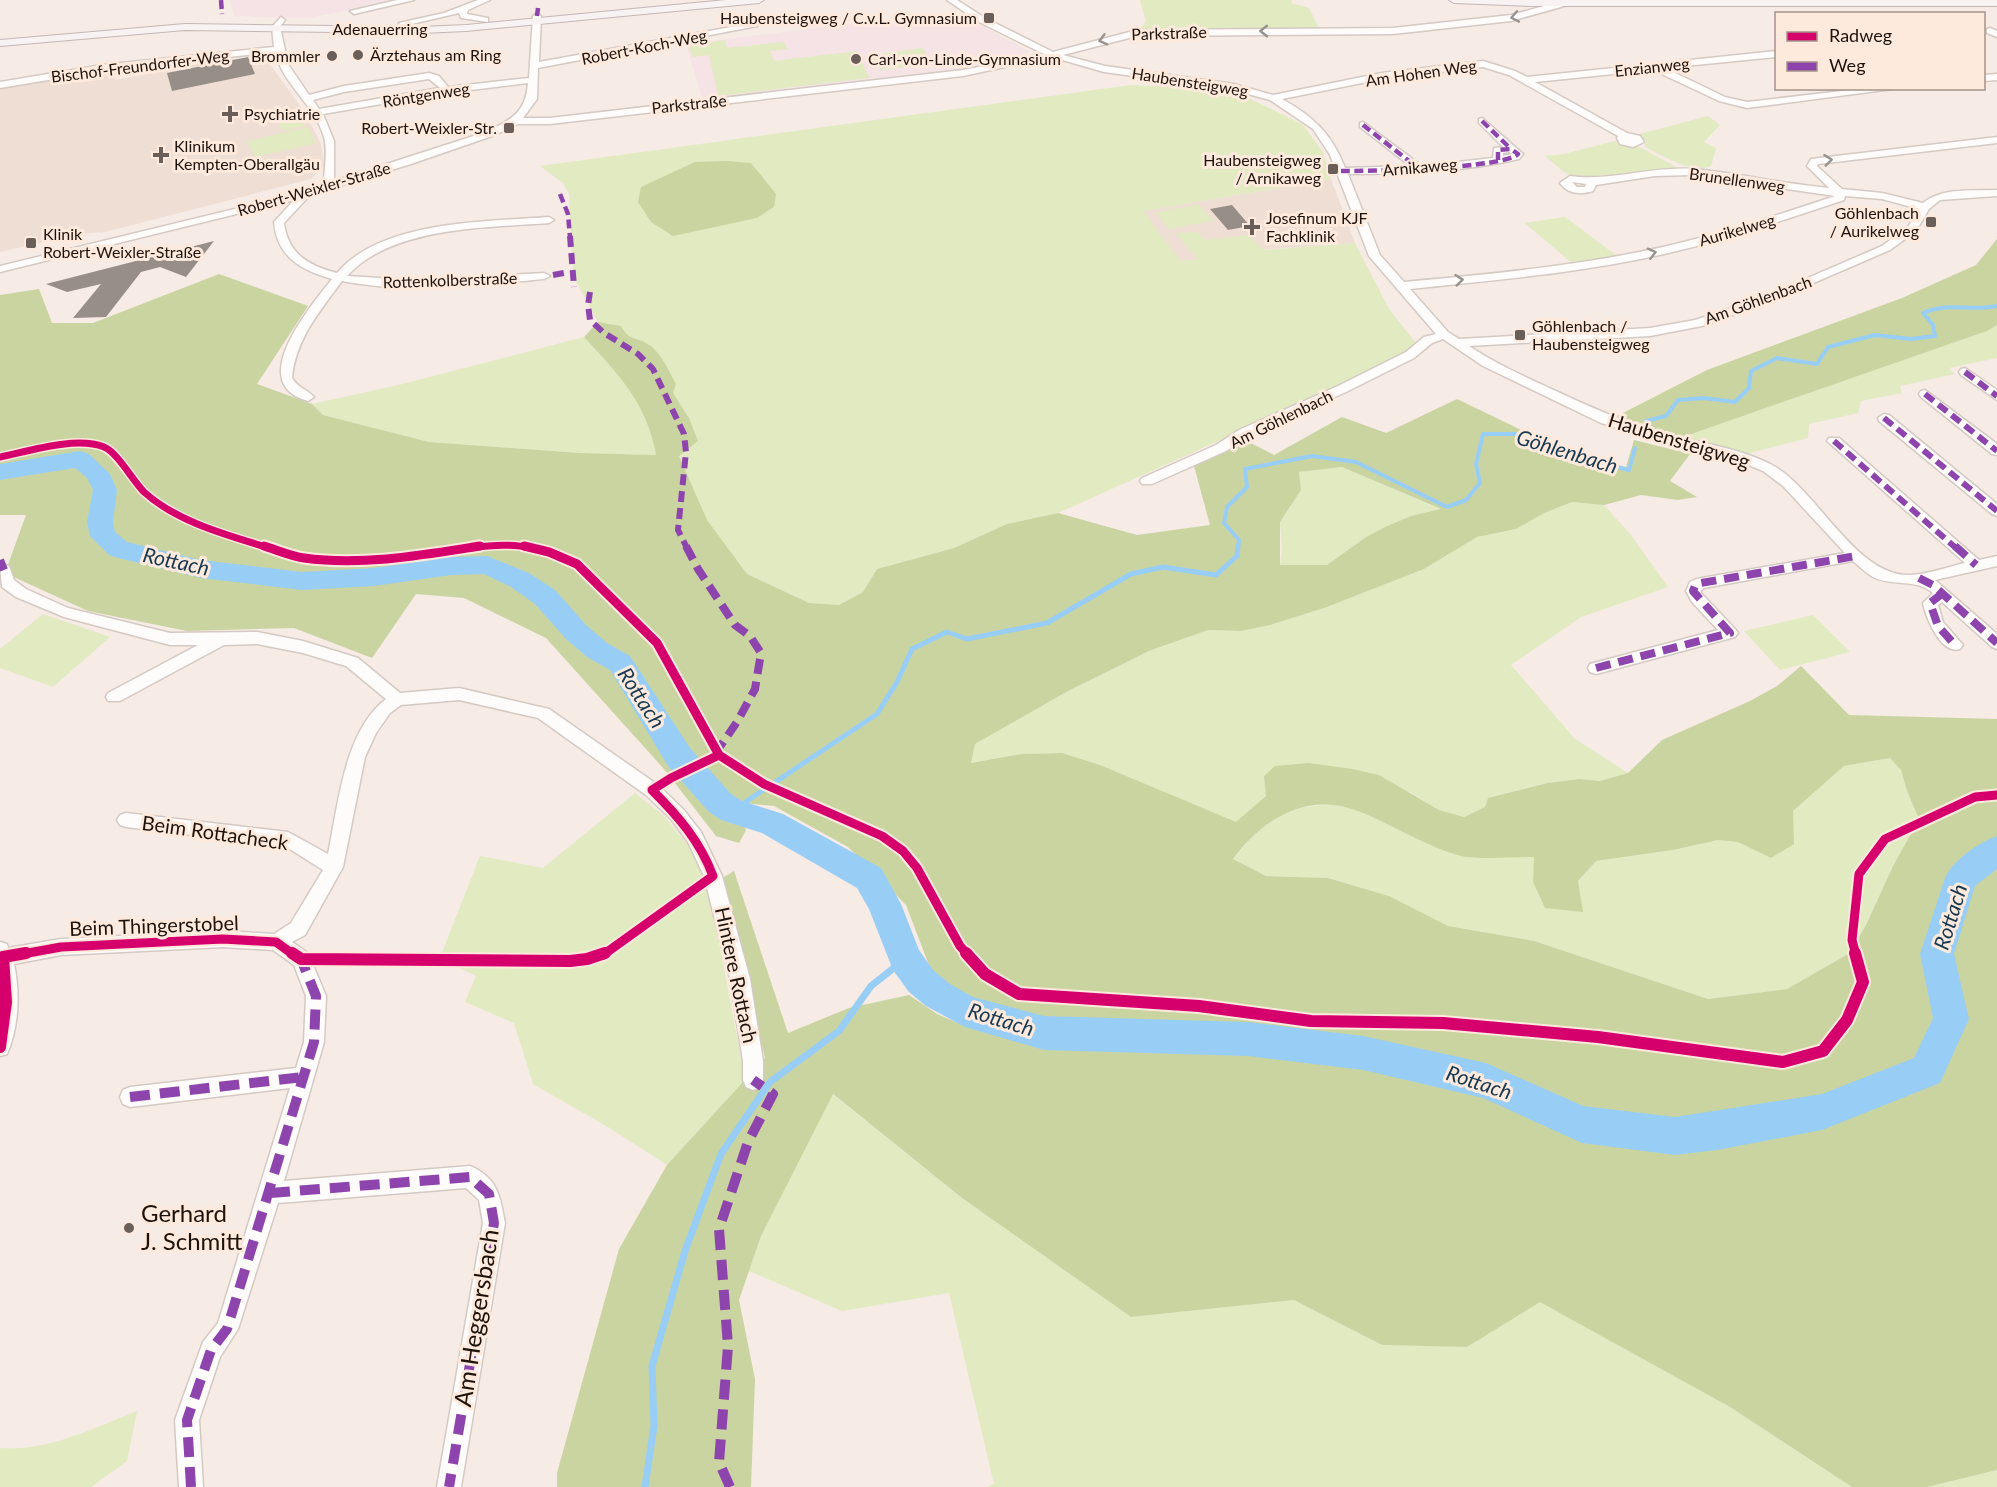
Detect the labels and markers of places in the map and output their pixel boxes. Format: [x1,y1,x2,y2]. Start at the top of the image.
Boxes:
place label: Haubensteigweg / C.v.L. Gymnasium [720,8,977,27]
marker: Haubensteigweg / C.v.L. Gymnasium [982,11,996,25]
place label: Ärztehaus am Ring [370,45,501,64]
place label: Brommler [251,46,320,65]
marker: Ärztehaus am Ring [351,48,365,62]
marker: Brommler [325,49,339,63]
place label: Carl-von-Linde-Gymnasium [868,49,1061,68]
marker: Carl-von-Linde-Gymnasium [849,52,863,66]
place label: Psychiatrie [244,104,320,123]
marker: Psychiatrie [221,105,239,123]
place label: Robert-Weixler-Str. [361,118,497,137]
marker: Robert-Weixler-Str. [502,121,516,135]
place label: Klinikum Kempten-Oberallgäu [174,136,320,173]
marker: Klinikum Kempten-Oberallgäu [152,146,170,164]
place label: Haubensteigweg / Arnikaweg [1203,150,1321,187]
marker: Haubensteigweg / Arnikaweg [1326,162,1340,176]
place label: Göhlenbach / Aurikelweg [1830,203,1919,240]
place label: Josefinum KJF Fachklinik [1266,208,1368,245]
marker: Göhlenbach / Aurikelweg [1924,215,1938,229]
marker: Josefinum KJF Fachklinik [1243,218,1261,236]
place label: Klinik Robert-Weixler-Straße [43,224,201,261]
marker: Klinik Robert-Weixler-Straße [24,236,38,250]
place label: Göhlenbach / Haubensteigweg [1532,316,1650,353]
marker: Göhlenbach / Haubensteigweg [1513,328,1527,342]
place label: Gerhard J. Schmitt [141,1198,243,1255]
marker: Gerhard J. Schmitt [122,1221,136,1235]

